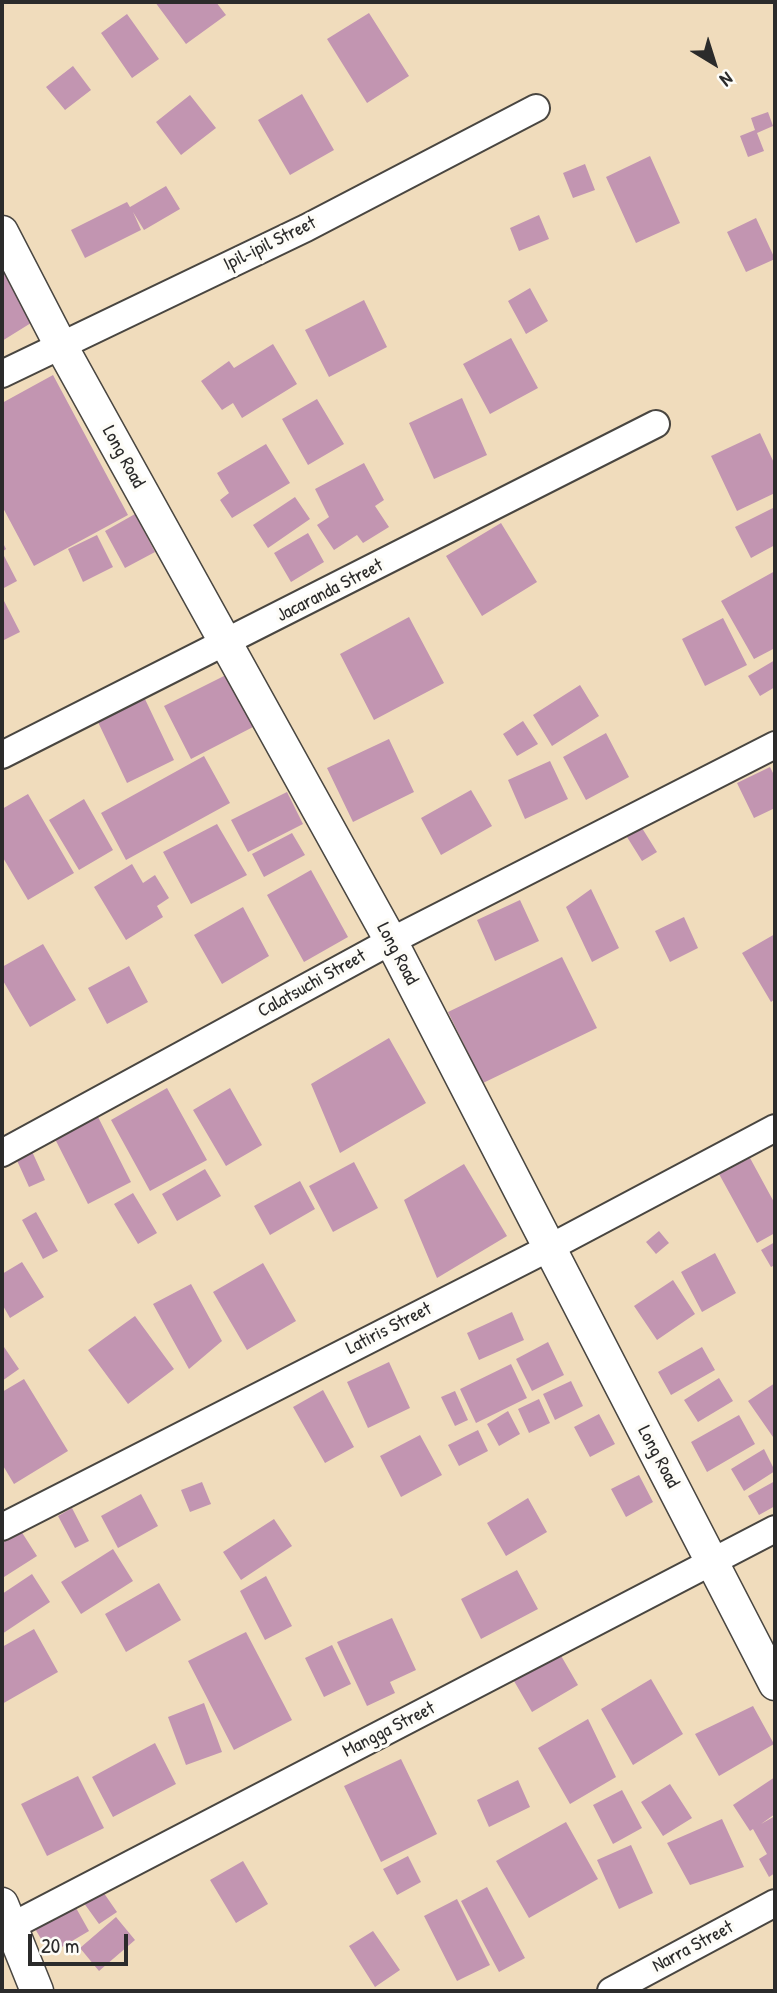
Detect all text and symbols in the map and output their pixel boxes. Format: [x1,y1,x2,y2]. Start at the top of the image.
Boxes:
north arrow [679,28,749,98]
text: N [715,66,739,93]
street label: Ipil-ipil Street [220,212,320,276]
street label: Long Road [97,422,149,492]
street label: Jacaranda Street [273,554,387,628]
street label: Long Road [371,919,423,989]
street label: Calatsuchi Street [254,945,370,1023]
street label: Latiris Street [342,1298,436,1360]
street label: Long Road [632,1422,684,1492]
street label: Mangga Street [339,1697,439,1763]
street label: Narra Street [649,1916,737,1978]
scale bar [32,1920,131,1964]
text: 20 m [41,1931,79,1960]

